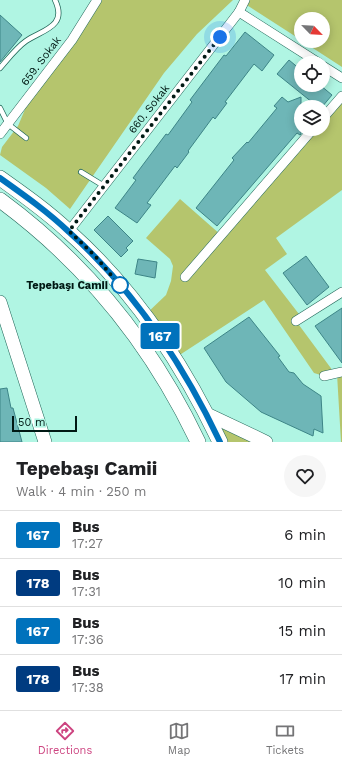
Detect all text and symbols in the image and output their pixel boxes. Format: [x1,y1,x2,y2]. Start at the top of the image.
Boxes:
north arrow [294,12,330,48]
map controls [294,12,330,136]
your location [210,27,230,47]
street label: 659. Sokak [18,34,64,88]
button: locate [294,56,330,92]
street label: 660. Sokak [126,82,172,136]
button: layers [294,100,330,136]
marker: Tepebaşı Camii [111,276,129,294]
place label: Tepebaşı Camii [26,279,108,292]
line badge: 167 [137,323,183,349]
text: 167 [149,328,171,344]
scale bar [12,414,77,433]
text: 50 m [18,416,45,429]
button: heart [284,455,326,497]
text: Tepebaşı Camii [16,457,157,480]
text: Walk · 4 min · 250 m [16,484,146,499]
text: Bus [72,518,100,536]
text: 6 min [284,526,326,544]
text: 167 [27,527,49,543]
text: 17:27 [72,536,103,551]
text: Bus [72,566,100,584]
text: 10 min [278,574,326,592]
text: 178 [26,575,50,591]
text: 17:31 [72,584,101,599]
text: Bus [72,614,100,632]
text: 15 min [279,622,326,640]
text: 167 [27,623,49,639]
text: 17:36 [72,632,104,647]
text: Bus [72,662,100,680]
text: 17 min [279,670,326,688]
text: 178 [26,671,50,687]
text: 17:38 [72,680,104,695]
tab: Directions [38,720,92,757]
tab: Map [168,720,190,757]
tab: Tickets [266,720,304,757]

